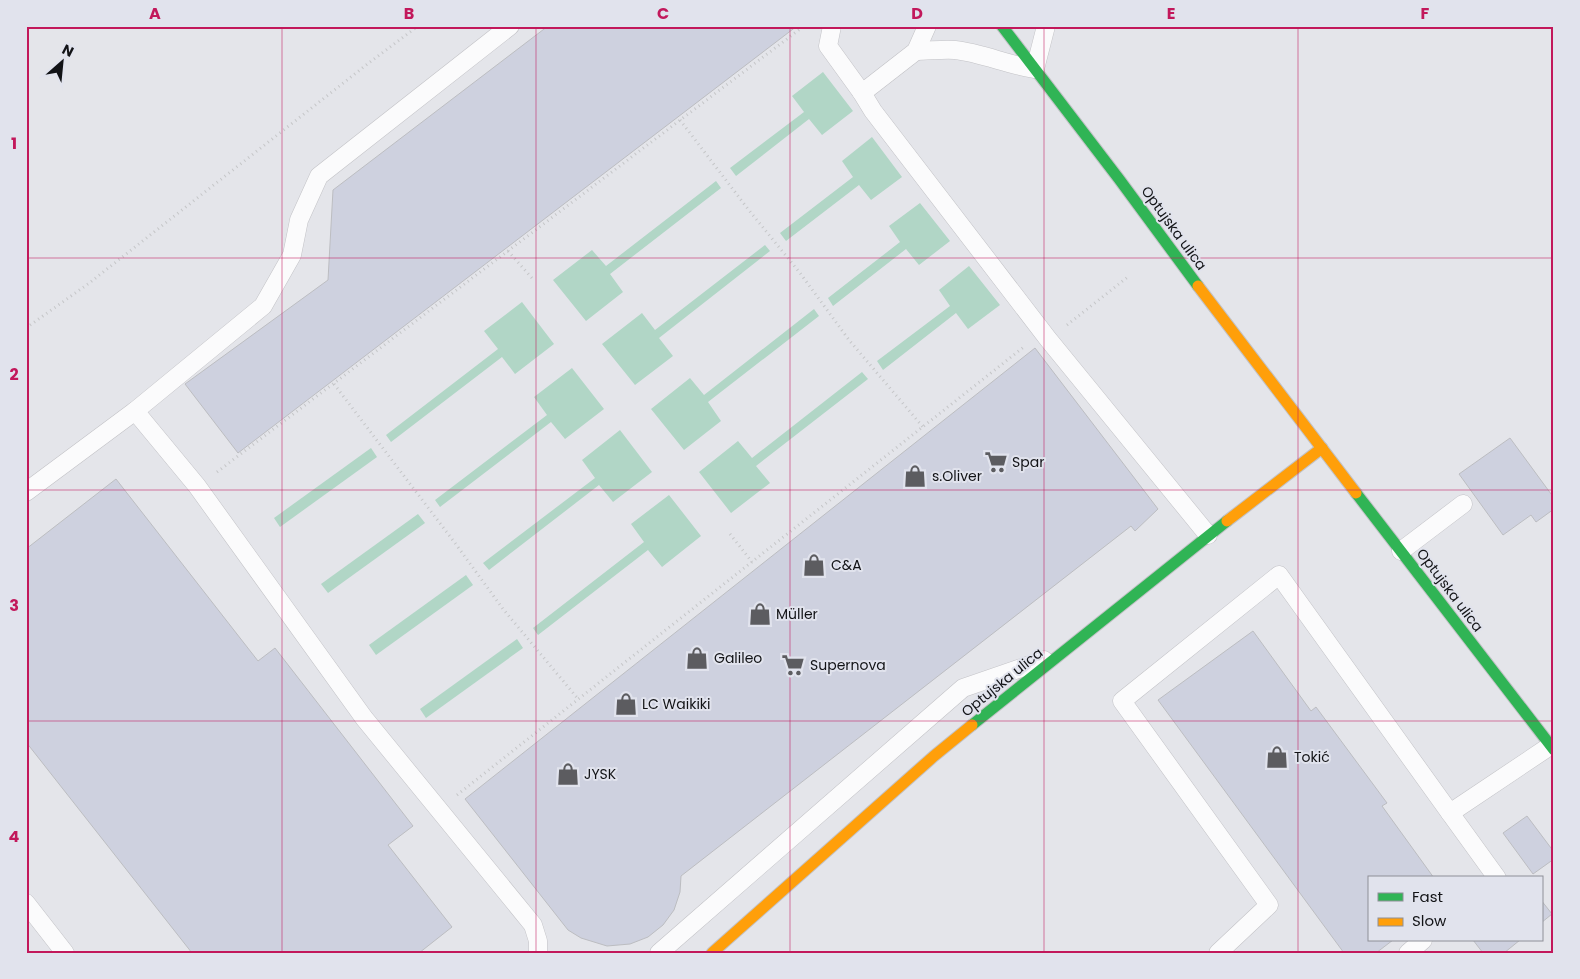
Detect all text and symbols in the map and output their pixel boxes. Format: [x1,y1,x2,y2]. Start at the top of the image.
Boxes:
text: A [149,2,161,25]
text: B [404,2,414,25]
text: C [657,2,669,25]
text: D [911,2,923,25]
text: E [1167,2,1175,25]
text: F [1421,2,1430,25]
north arrow [38,38,88,88]
text: N [59,39,77,62]
text: 1 [11,132,17,155]
street label: Optujska ulica [1137,182,1211,274]
text: 2 [9,363,19,386]
supermarket icon: Spar [983,449,1009,475]
place label: Spar [1012,452,1044,472]
shop icon: s.Oliver [902,463,928,489]
place label: s.Oliver [932,466,982,486]
street label: Optujska ulica [1412,544,1488,636]
shop icon: C&A [801,552,827,578]
place label: C&A [831,555,862,575]
text: 3 [9,594,19,617]
shop icon: Müller [747,601,773,627]
place label: Müller [776,604,818,624]
street label: Optujska ulica [957,643,1047,721]
shop icon: Galileo [684,645,710,671]
place label: Galileo [714,648,762,668]
supermarket icon: Supernova [780,652,806,678]
place label: Supernova [810,655,886,675]
shop icon: LC Waikiki [613,691,639,717]
place label: LC Waikiki [642,694,710,714]
shop icon: Tokić [1264,744,1290,770]
place label: Tokić [1294,747,1330,767]
shop icon: JYSK [555,761,581,787]
place label: JYSK [584,764,617,784]
text: 4 [9,825,20,848]
legend [1368,876,1542,942]
text: Fast [1412,886,1443,907]
text: Slow [1412,910,1447,931]

